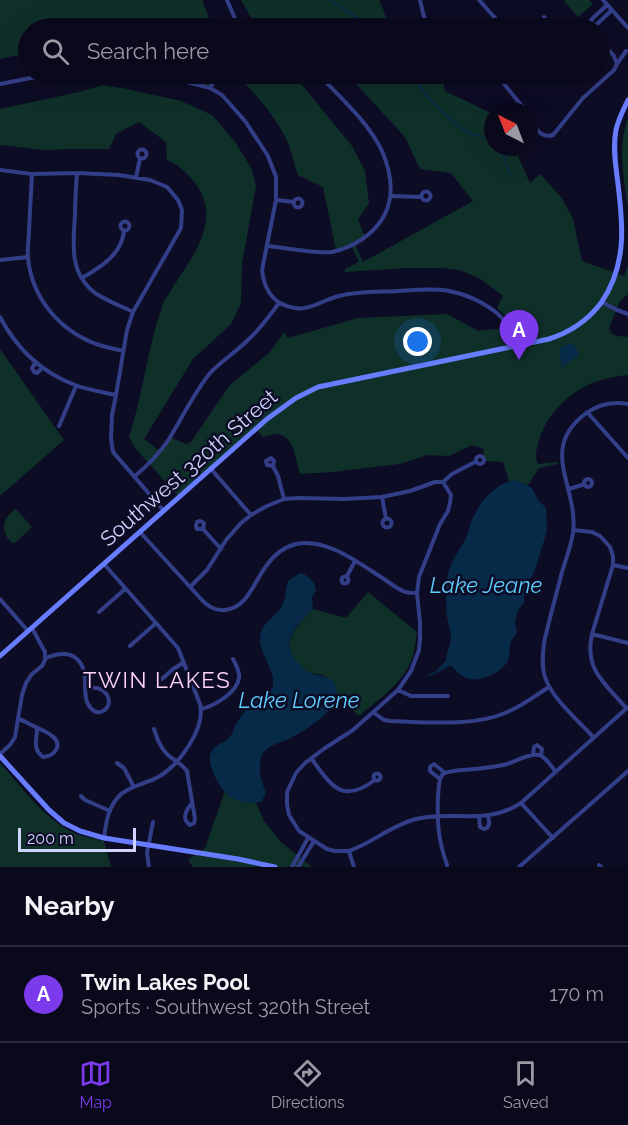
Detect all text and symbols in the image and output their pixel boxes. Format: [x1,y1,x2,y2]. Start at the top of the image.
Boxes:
search box [18,18,610,84]
icon: search [39,35,72,68]
text: Search here [87,38,209,64]
north arrow [484,102,538,156]
pin: A [500,310,538,360]
your location [403,327,432,356]
street label: Southwest 320th Street [95,384,282,551]
water label: Lake Jeane [430,572,542,598]
district label: TWIN LAKES [83,667,231,693]
water label: Lake Lorene [238,687,360,713]
scale bar [18,825,136,852]
text: 200 m [27,829,74,848]
text: Nearby [24,891,114,921]
text: Twin Lakes Pool [81,969,250,995]
text: A [37,982,50,1006]
text: 170 m [549,982,604,1006]
text: Sports · Southwest 320th Street [81,995,370,1019]
tab: Map [79,1057,112,1112]
tab: Directions [271,1057,345,1112]
tab: Saved [503,1057,549,1112]

